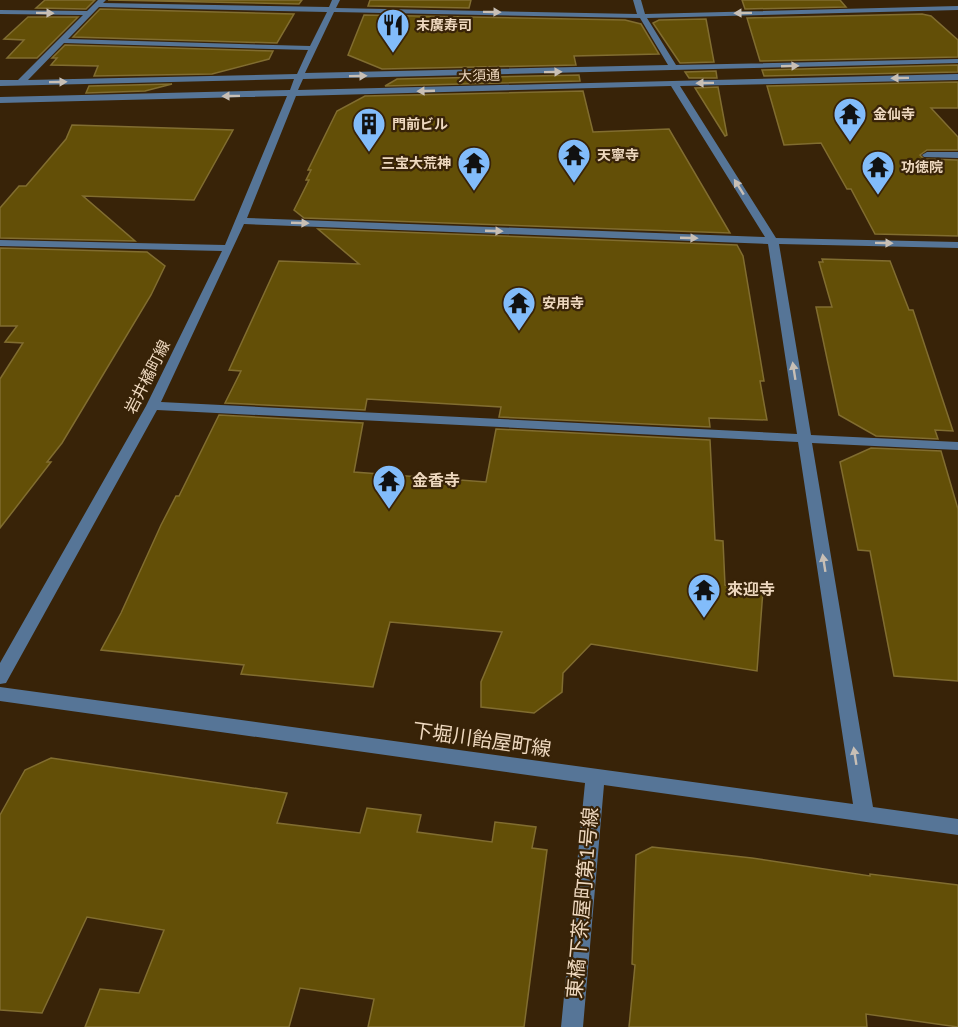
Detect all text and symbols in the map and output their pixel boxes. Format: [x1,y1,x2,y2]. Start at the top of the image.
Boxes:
restaurant icon: 末廣寿司 [375,7,411,54]
one-way arrow [483,7,502,17]
one-way arrow [35,8,54,17]
one-way arrow [734,8,753,18]
place label: 末廣寿司 [416,16,472,35]
one-way arrow [780,61,799,71]
street label: 大須通 [458,66,500,86]
one-way arrow [543,67,562,77]
one-way arrow [348,72,367,81]
one-way arrow [890,73,909,83]
one-way arrow [49,78,68,87]
one-way arrow [695,78,714,88]
one-way arrow [416,86,435,95]
one-way arrow [221,91,240,100]
temple icon: 金仙寺 [832,96,868,143]
place label: 金仙寺 [873,105,915,124]
building icon: 門前ビル [351,106,387,153]
place label: 門前ビル [392,115,448,134]
temple icon: 天寧寺 [556,137,592,184]
temple icon: 三宝大荒神 [456,145,492,192]
place label: 天寧寺 [597,146,639,165]
temple icon: 功徳院 [860,149,896,196]
place label: 三宝大荒神 [381,154,451,173]
place label: 功徳院 [901,158,943,177]
one-way arrow [734,179,745,195]
one-way arrow [290,219,309,228]
one-way arrow [485,226,504,235]
one-way arrow [680,233,699,243]
one-way arrow [875,239,894,248]
temple icon: 安用寺 [501,285,537,332]
place label: 安用寺 [542,294,584,313]
street label: 岩井橘町線 [120,336,176,418]
one-way arrow [789,361,798,380]
temple icon: 金香寺 [371,463,407,510]
place label: 金香寺 [412,470,460,492]
one-way arrow [820,554,829,573]
temple icon: 來迎寺 [686,572,722,619]
place label: 來迎寺 [727,579,775,601]
street label: 下堀川飴屋町線 [411,717,553,763]
one-way arrow [850,746,859,765]
street label: 東橘下茶屋町第1号線 [561,806,605,1000]

